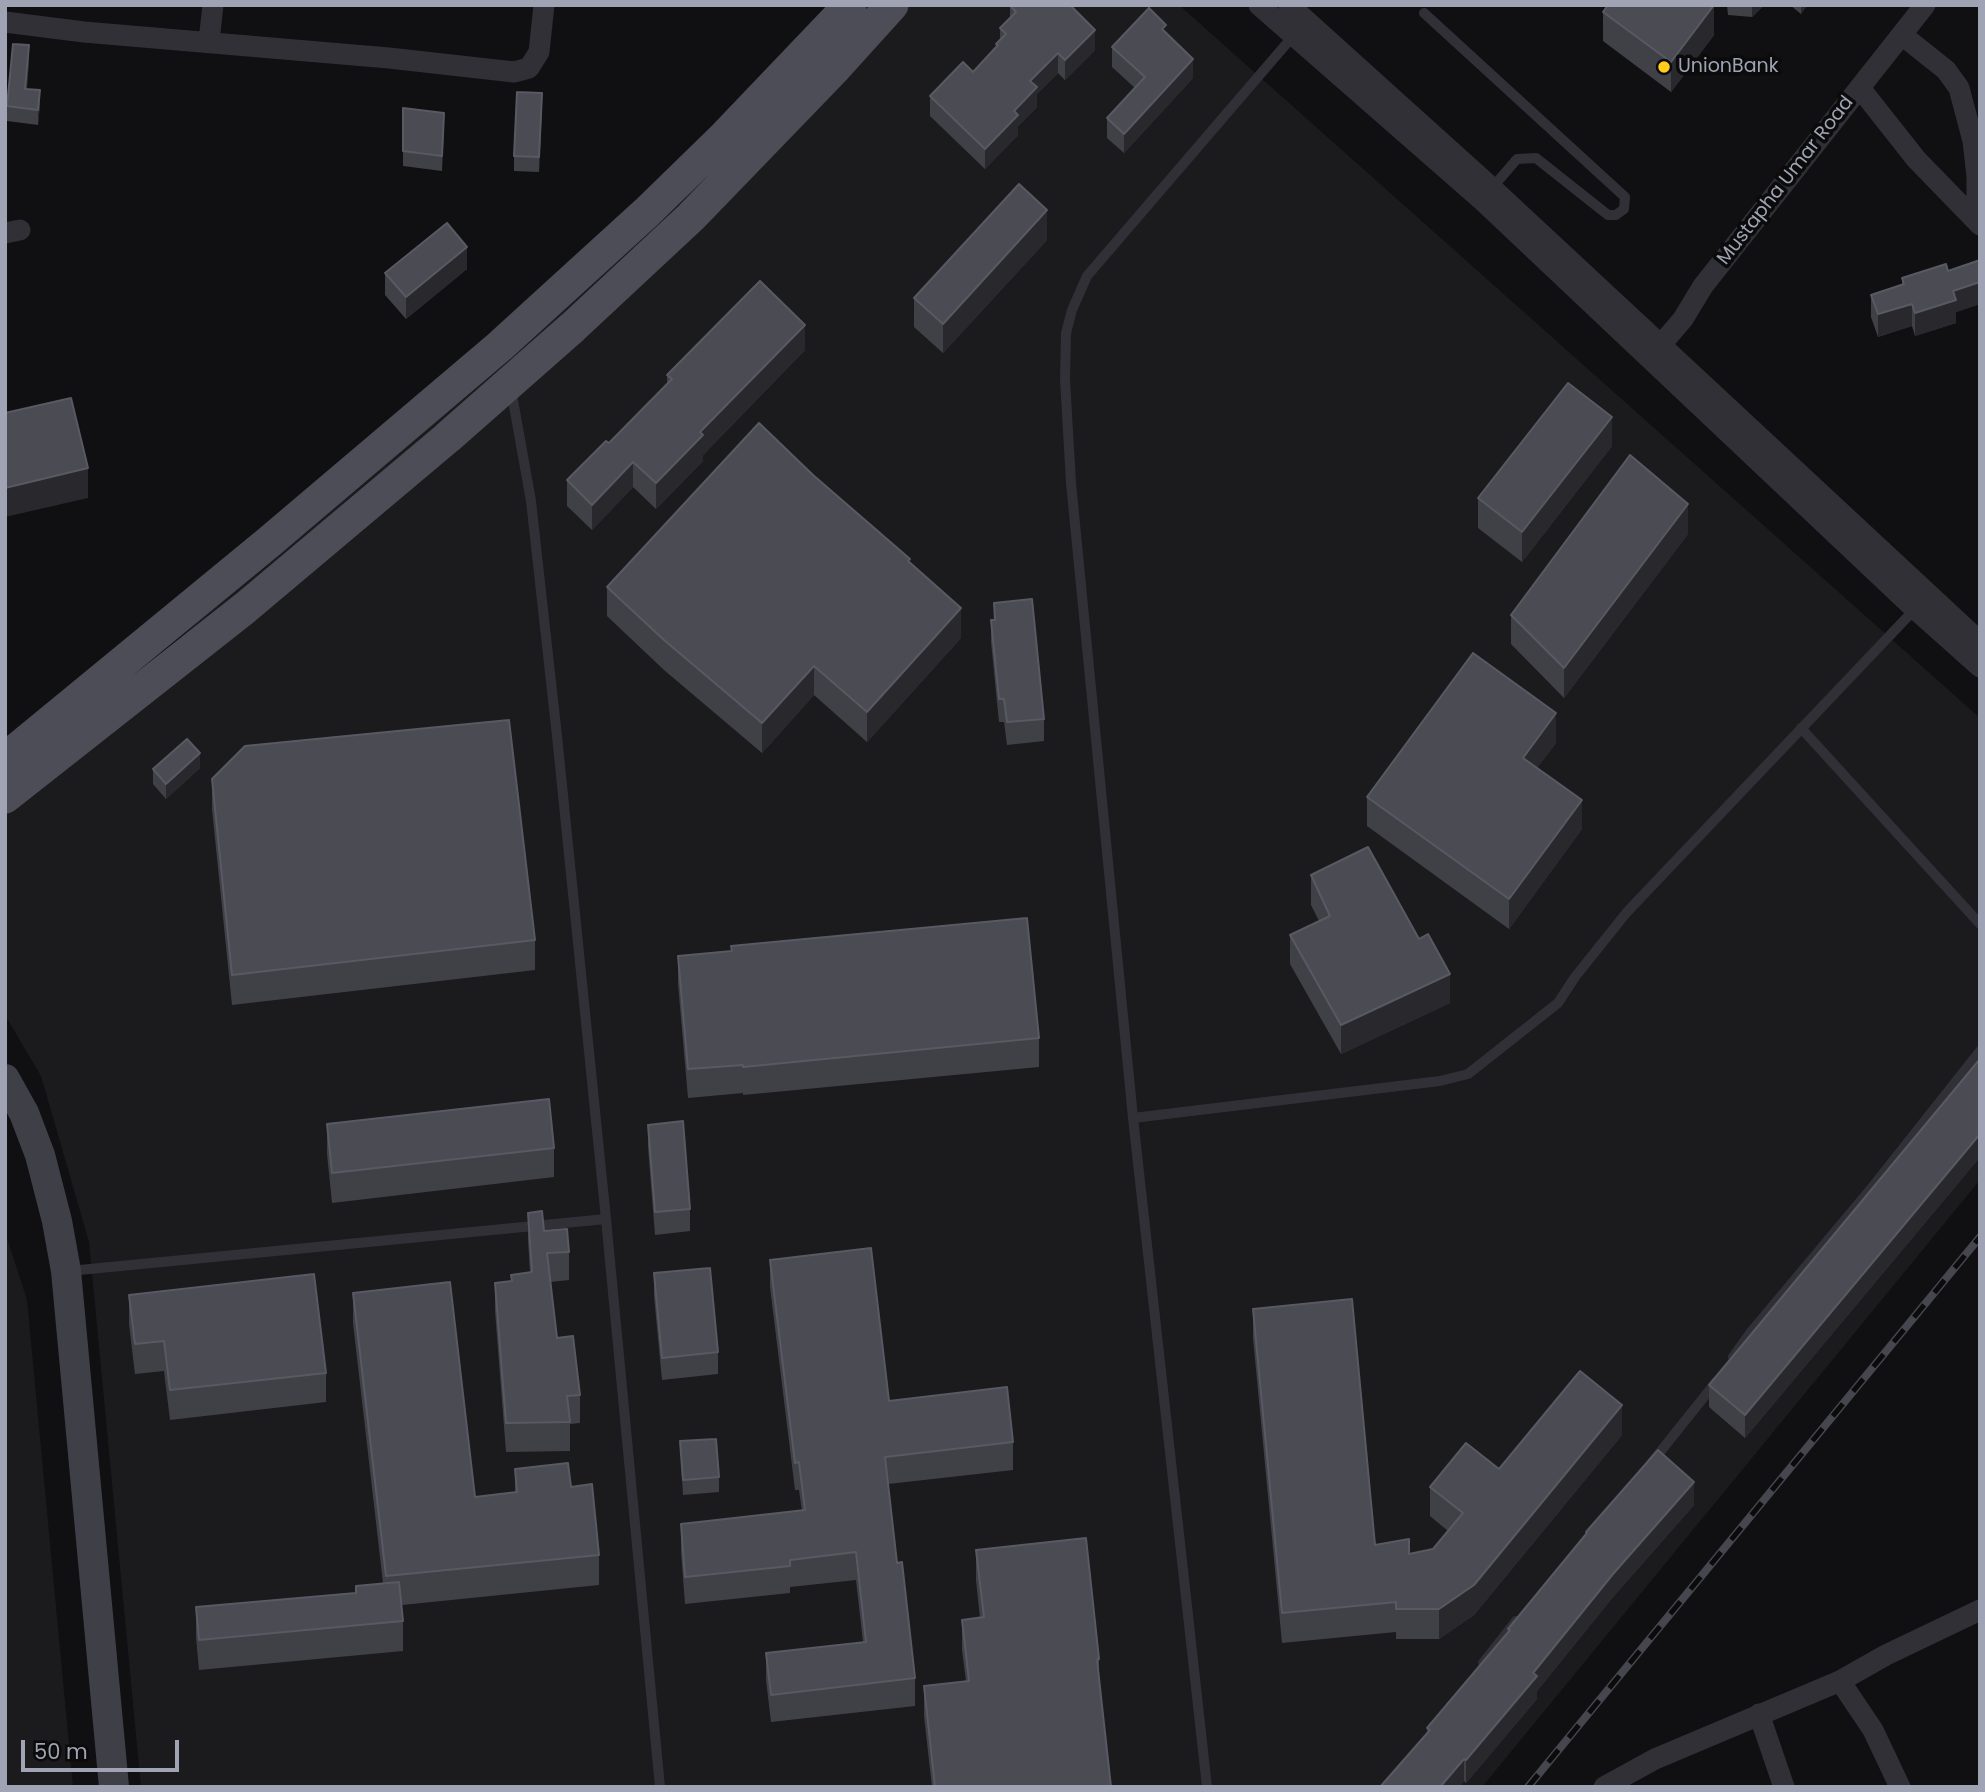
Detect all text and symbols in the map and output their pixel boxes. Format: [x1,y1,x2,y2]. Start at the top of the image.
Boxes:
place label: UnionBank [1678,56,1778,78]
marker: UnionBank [1656,59,1672,75]
street label: Mustapha Umar Road [1713,92,1859,270]
scale bar [24,1726,182,1770]
text: 50 m [34,1737,88,1766]

